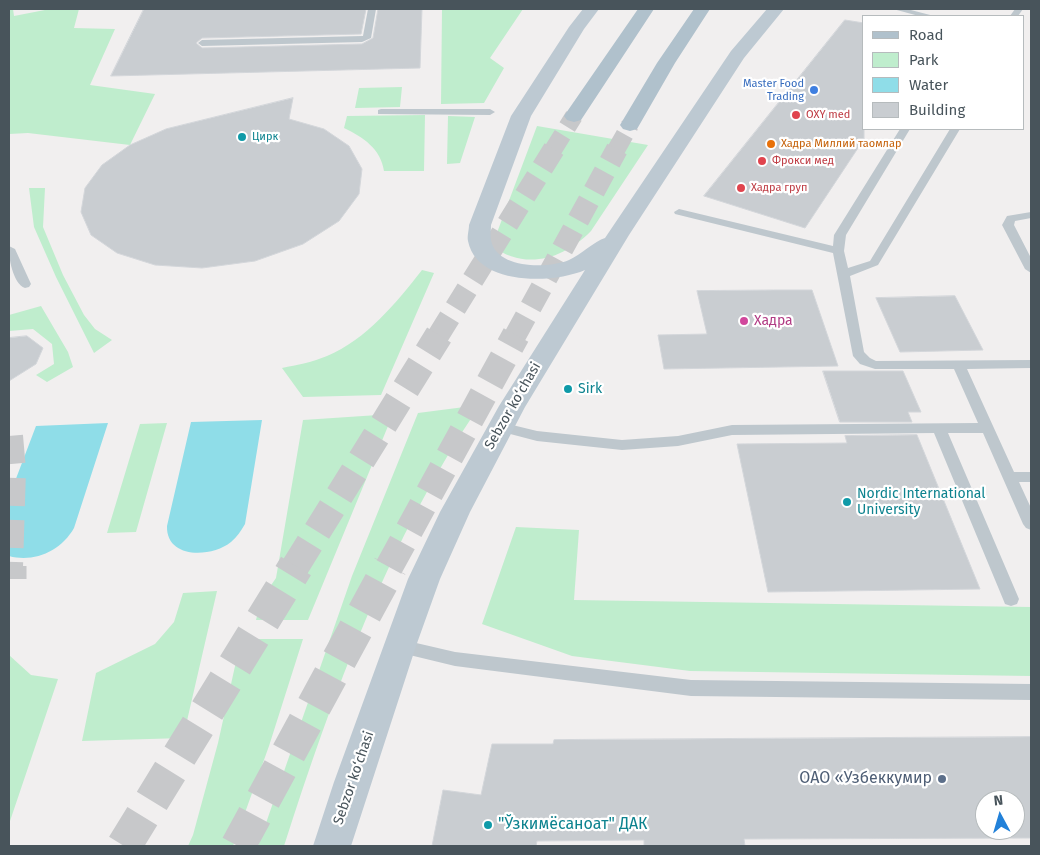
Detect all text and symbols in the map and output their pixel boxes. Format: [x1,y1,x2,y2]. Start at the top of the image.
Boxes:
legend [862,15,1025,130]
text: Road [909,26,944,44]
text: Park [909,51,939,69]
text: Water [909,76,948,94]
place label: Master Food Trading [743,77,804,103]
marker: Master Food Trading [808,84,820,96]
text: Building [909,101,965,119]
place label: OXY med [806,108,850,122]
marker: OXY med [790,109,802,121]
place label: Цирк [252,130,278,144]
marker: Цирк [236,131,248,143]
place label: Хадра Миллий таомлар [781,137,901,151]
marker: Хадра Миллий таомлар [765,138,777,150]
place label: Фрокси мед [772,154,834,168]
marker: Фрокси мед [756,155,768,167]
place label: Хадра груп [751,181,807,195]
marker: Хадра груп [735,182,747,194]
place label: Хадра [754,313,793,329]
marker: Хадра [738,315,750,327]
street label: Sebzor ko‘chasi [481,359,545,453]
place label: Sirk [578,381,602,397]
marker: Sirk [562,383,574,395]
place label: Nordic International University [857,486,985,518]
marker: Nordic International University [841,496,853,508]
street label: Sebzor ko‘chasi [330,729,378,827]
place label: ОАО «Узбеккумир [799,769,932,789]
marker: ОАО «Узбеккумир [936,773,948,785]
north arrow [975,790,1025,840]
text: N [993,792,1004,810]
place label: "Ўзкимёсаноат" ДАК [498,815,648,835]
marker: "Ўзкимёсаноат" ДАК [482,819,494,831]

